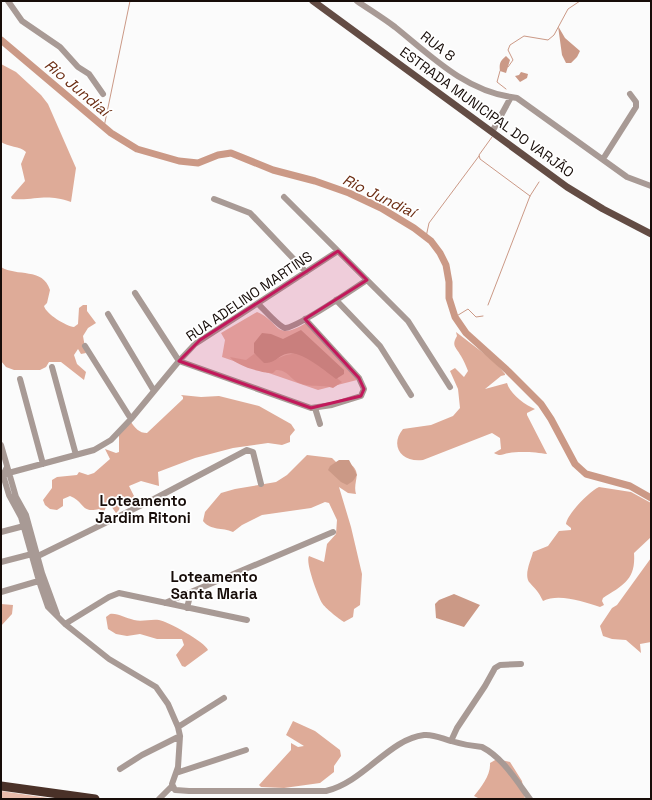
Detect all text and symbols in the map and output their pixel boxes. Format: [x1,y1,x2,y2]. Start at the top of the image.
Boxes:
street label: RUA 8 [417,27,459,65]
street label: ESTRADA MUNICIPAL DO VARJÃO [396,43,578,181]
water label: Rio Jundiaí [41,55,116,122]
water label: Rio Jundiaí [340,170,422,223]
street label: RUA ADELINO MARTINS [182,247,316,345]
district label: Loteamento Jardim Ritoni [95,491,191,527]
district label: Loteamento Santa Maria [170,567,258,603]

